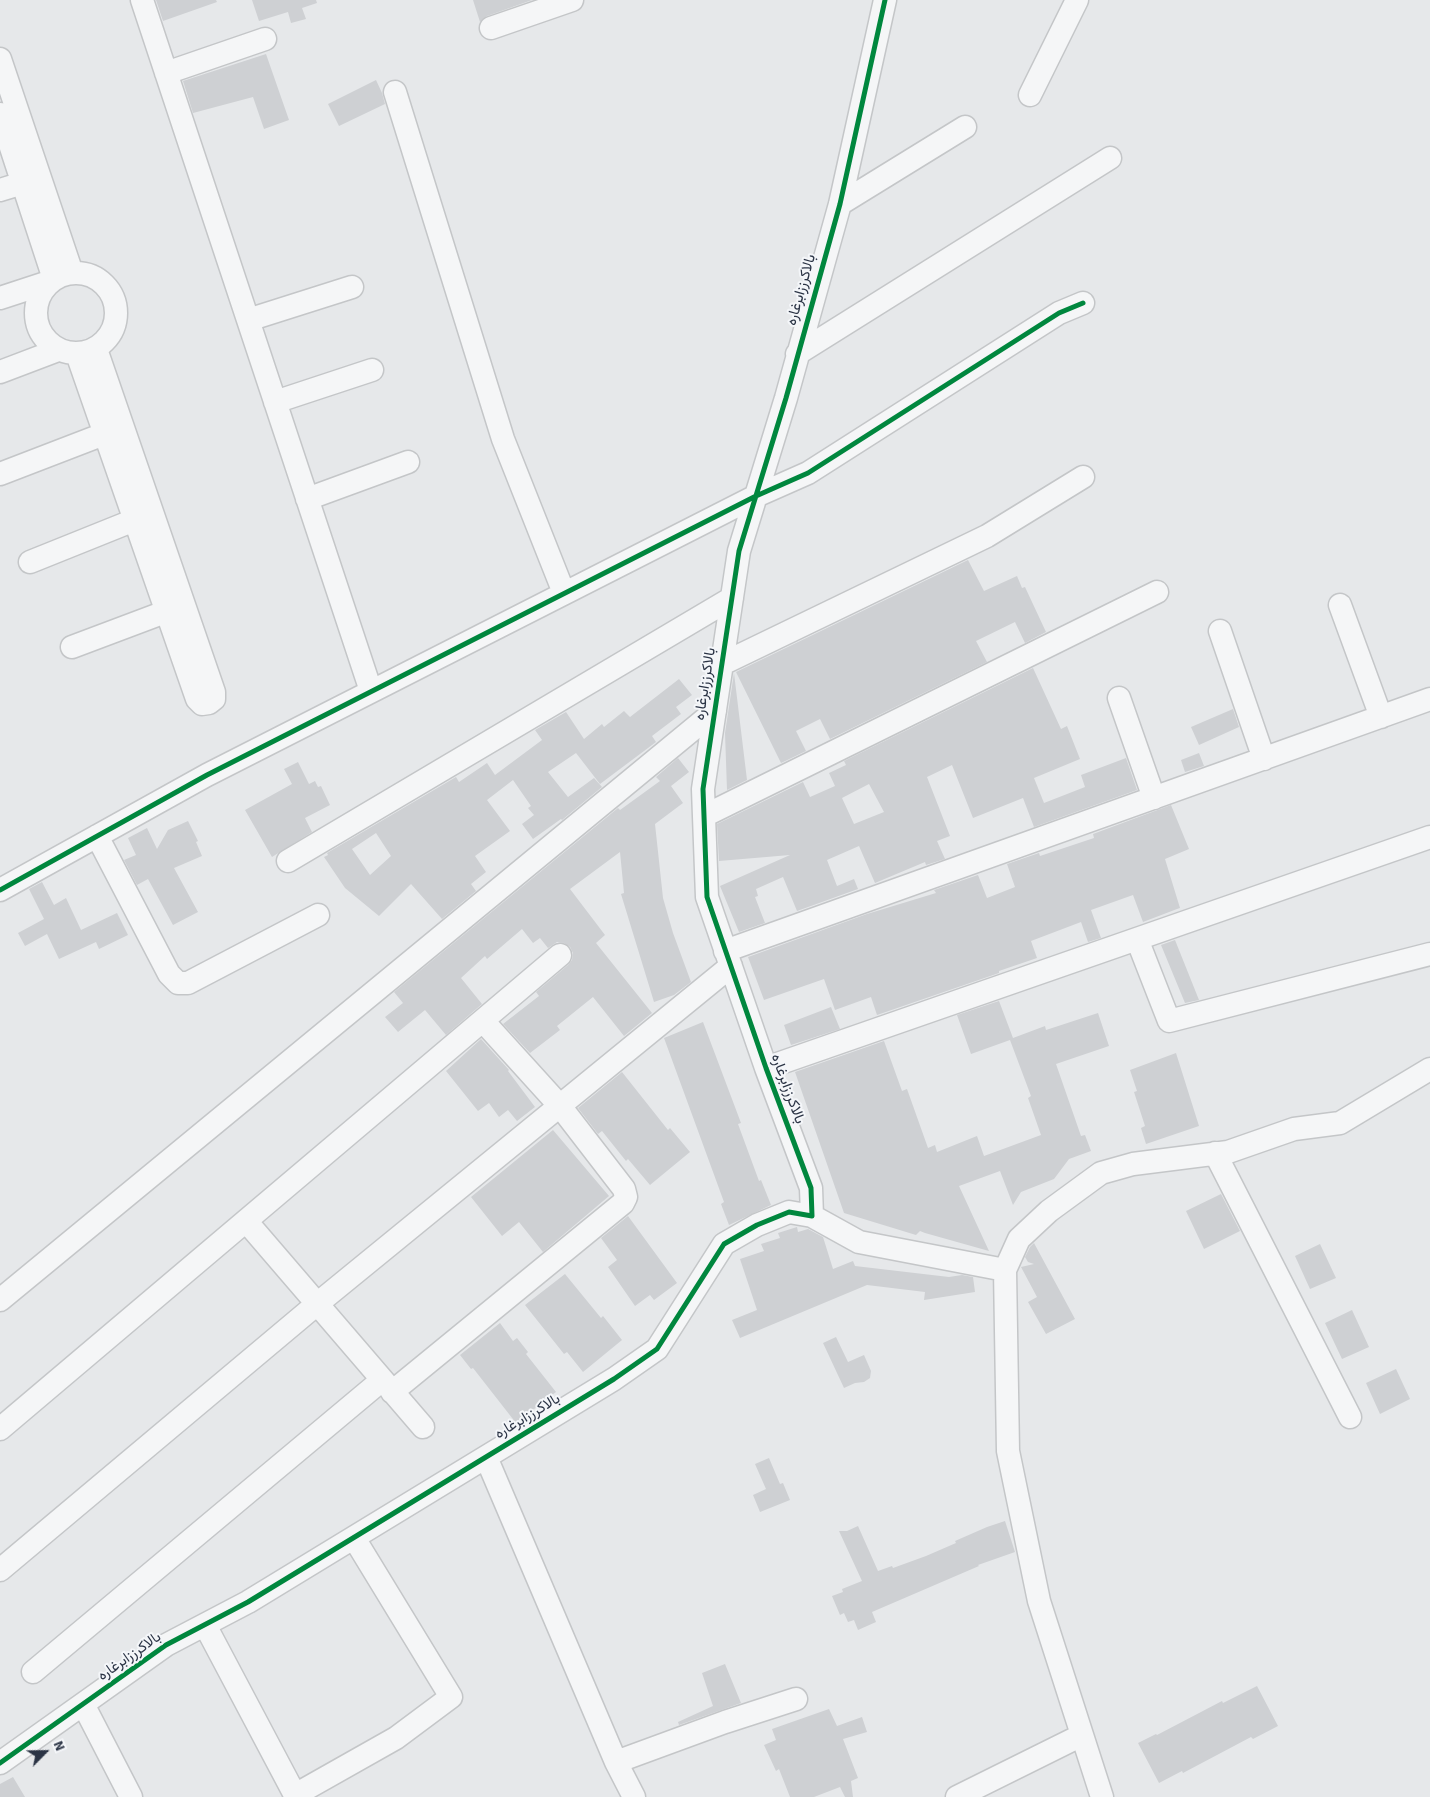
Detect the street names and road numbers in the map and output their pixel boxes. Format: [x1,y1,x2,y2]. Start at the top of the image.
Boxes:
street label: بالاکرززابرغاره [783,252,821,328]
street label: بالاکرززابرغاره [691,646,721,722]
street label: بالاکرززابرغاره [766,1051,808,1127]
street label: بالاکرززابرغاره [492,1390,564,1444]
street label: بالاکرززابرغاره [95,1629,165,1685]

